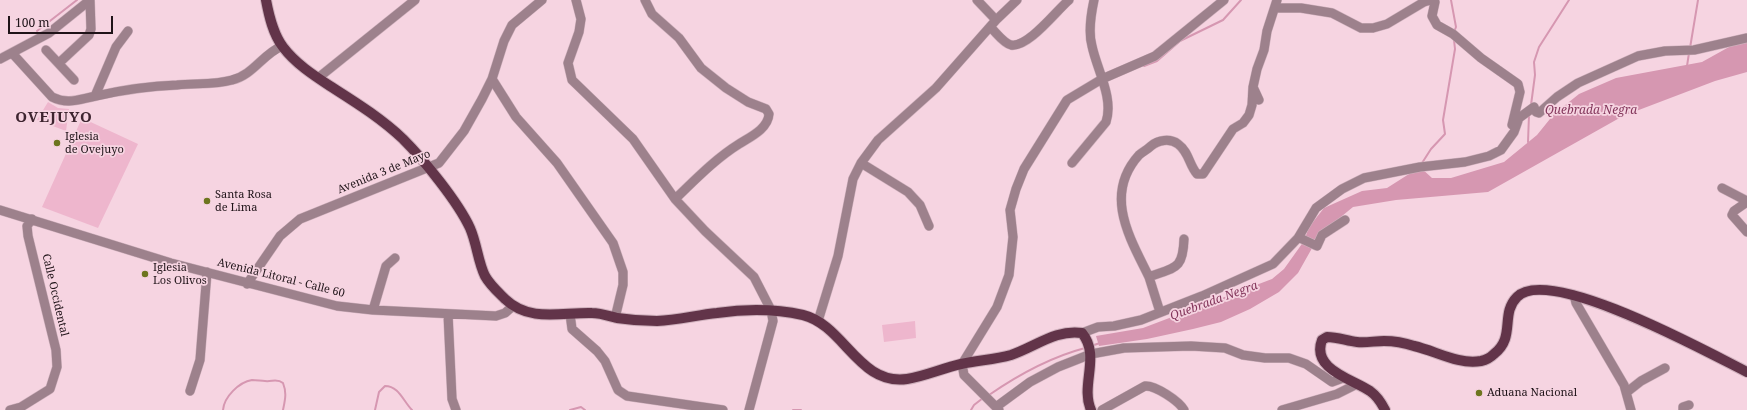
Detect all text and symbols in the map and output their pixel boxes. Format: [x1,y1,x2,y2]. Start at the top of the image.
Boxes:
scale bar [10,8,115,34]
text: 100 m [15,14,50,31]
water label: Quebrada Negra [1545,104,1637,118]
district label: OVEJUYO [15,109,93,127]
place label: Iglesia de Ovejuyo [65,130,124,156]
marker: Iglesia de Ovejuyo [52,138,62,148]
street label: Avenida 3 de Mayo [336,147,432,197]
place label: Santa Rosa de Lima [215,188,272,214]
marker: Santa Rosa de Lima [202,196,212,206]
street label: Calle Occidental [39,252,71,338]
street label: Avenida Litoral - Calle 60 [216,256,346,300]
place label: Iglesia Los Olivos [153,261,207,287]
marker: Iglesia Los Olivos [140,269,150,279]
water label: Quebrada Negra [1168,278,1260,324]
place label: Aduana Nacional [1487,386,1577,400]
marker: Aduana Nacional [1474,388,1484,398]

